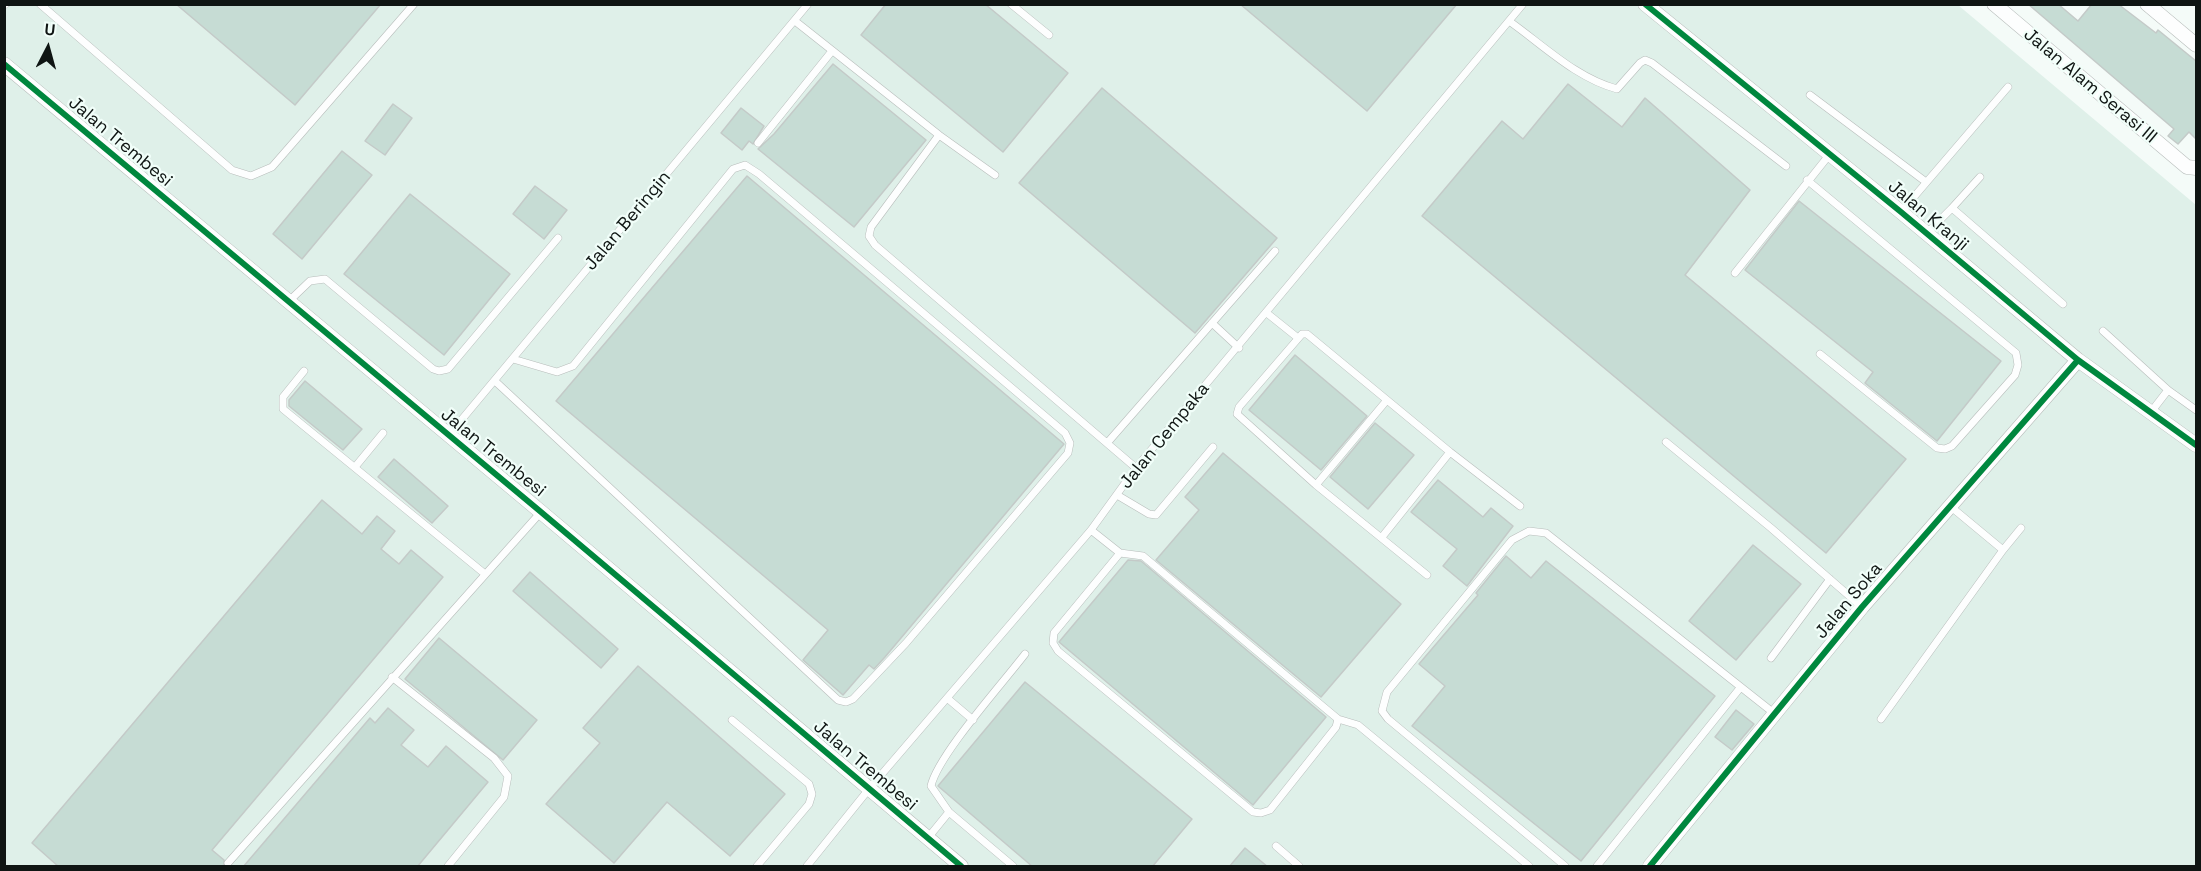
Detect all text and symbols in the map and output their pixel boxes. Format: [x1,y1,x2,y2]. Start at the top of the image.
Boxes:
north arrow [18,18,78,78]
text: U [43,19,56,41]
street label: Jalan Alam Serasi III [2019,24,2161,148]
street label: Jalan Trembesi [64,92,176,192]
street label: Jalan Beringin [580,167,676,275]
street label: Jalan Kranji [1883,176,1973,256]
street label: Jalan Cempaka [1116,379,1214,493]
street label: Jalan Trembesi [436,404,550,502]
street label: Jalan Soka [1811,558,1887,644]
street label: Jalan Trembesi [809,716,921,816]

